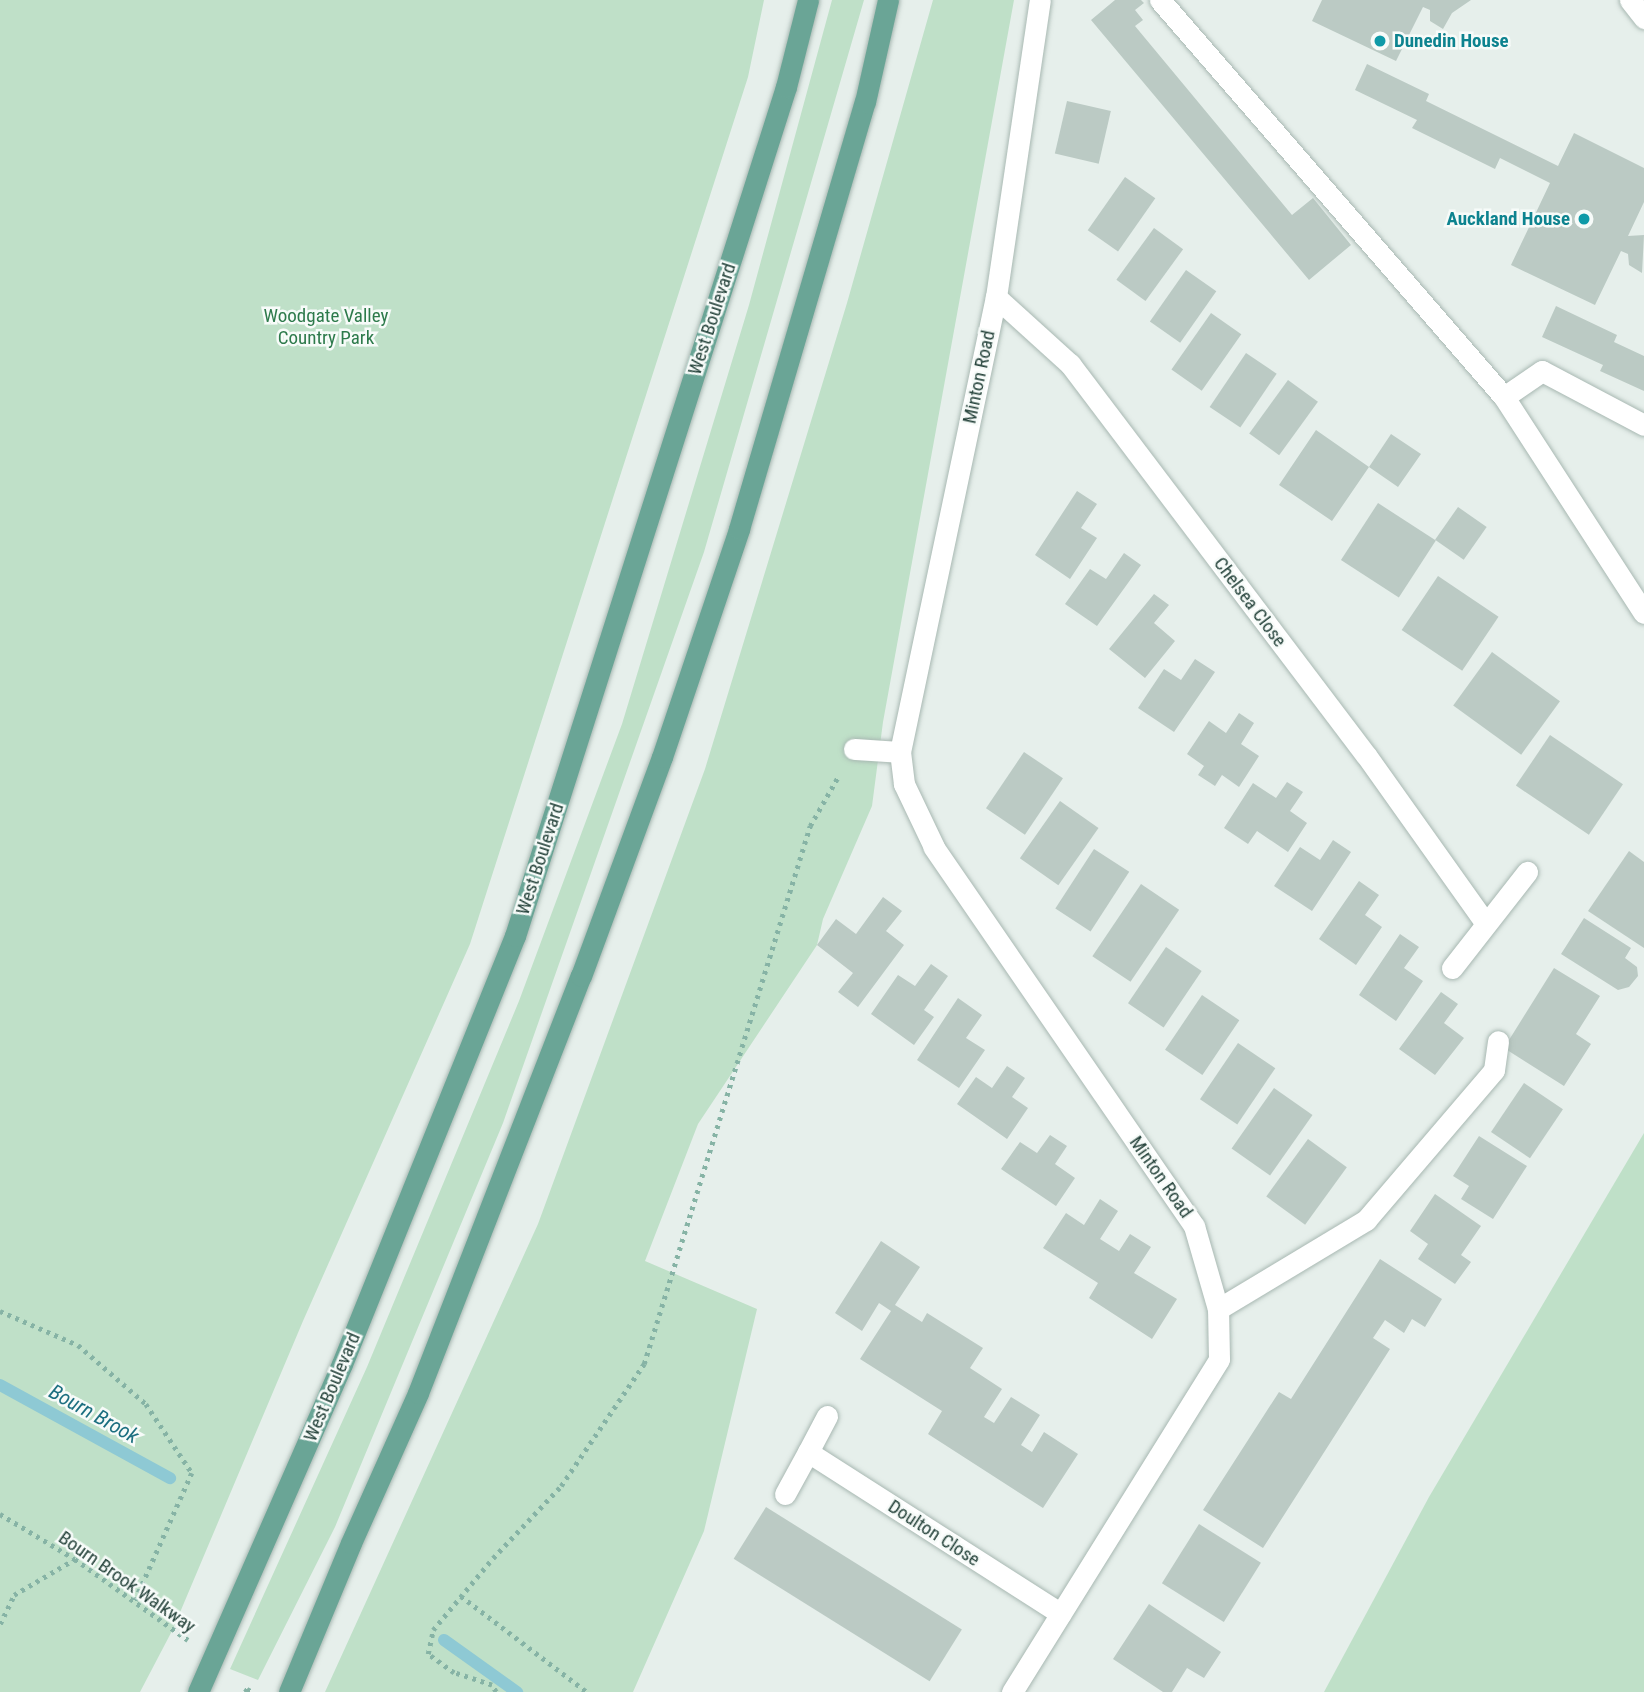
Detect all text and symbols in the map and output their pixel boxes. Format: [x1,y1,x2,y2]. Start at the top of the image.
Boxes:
place label: Dunedin House [1394,30,1509,52]
marker: Dunedin House [1372,33,1388,49]
place label: Auckland House [1447,208,1570,230]
marker: Auckland House [1576,211,1592,227]
street label: West Boulevard [683,260,741,378]
park label: Woodgate Valley Country Park [264,305,388,349]
street label: Minton Road [958,328,1000,426]
street label: Chelsea Close [1209,553,1291,651]
street label: West Boulevard [511,800,569,918]
street label: Minton Road [1125,1132,1197,1222]
street label: West Boulevard [299,1329,365,1445]
water label: Bourn Brook [45,1379,143,1449]
street label: Doulton Close [884,1495,984,1571]
street label: Bourn Brook Walkway [54,1526,200,1638]

